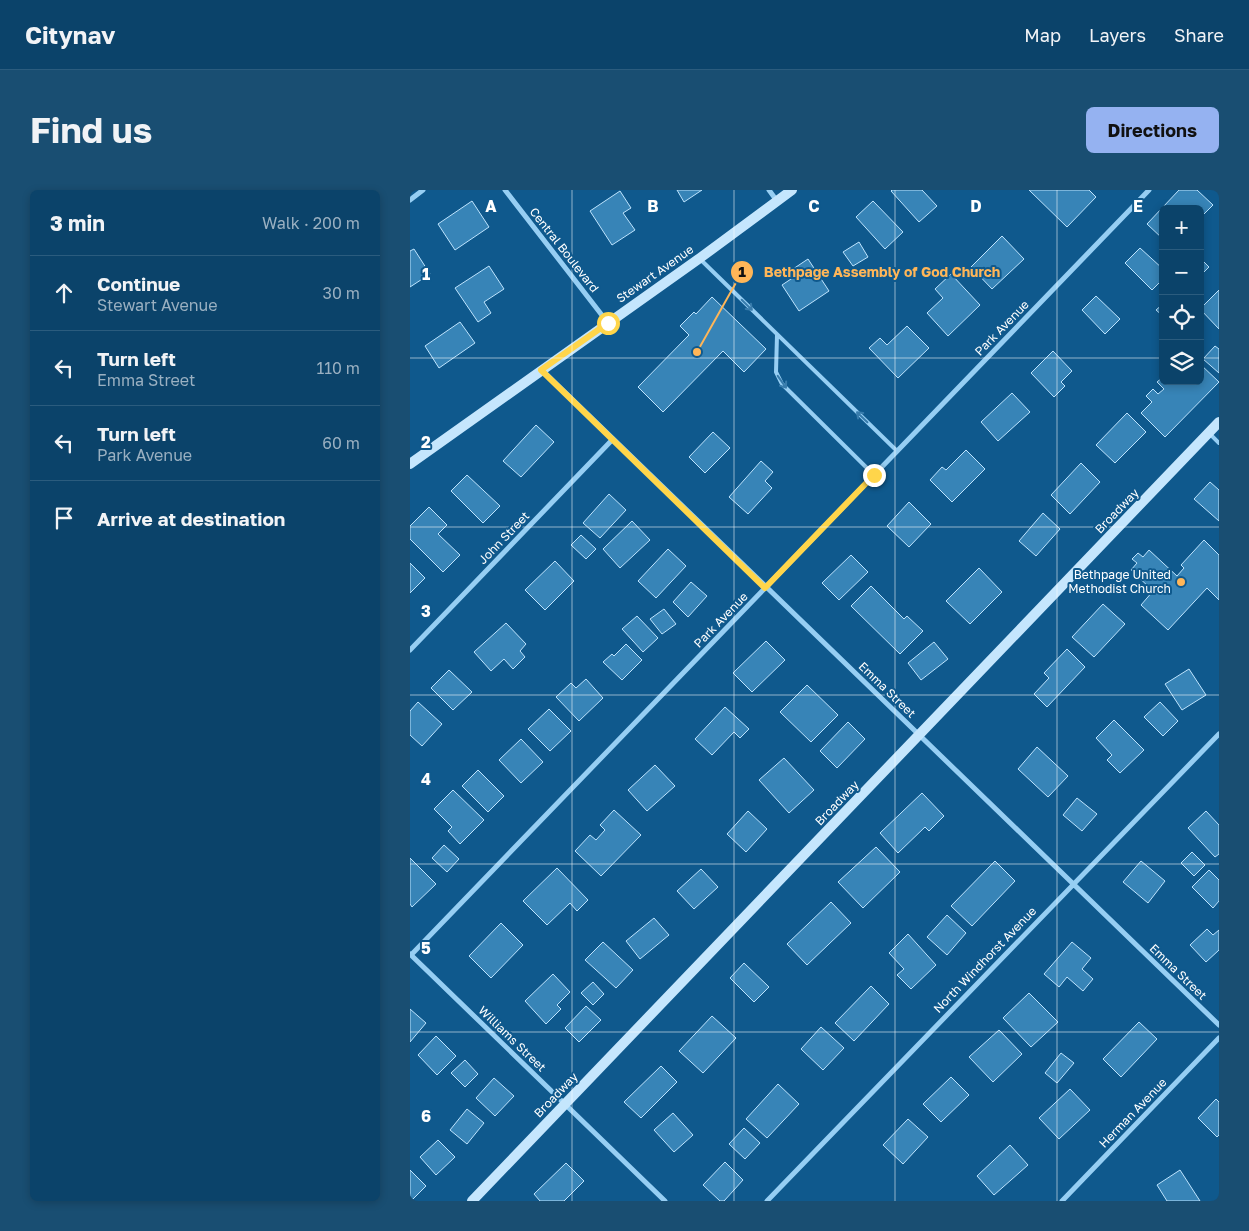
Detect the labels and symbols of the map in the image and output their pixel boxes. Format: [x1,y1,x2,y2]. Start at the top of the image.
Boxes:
text: A [485,196,497,216]
text: B [647,196,659,216]
text: C [808,196,820,216]
text: D [970,196,982,216]
text: E [1133,196,1143,216]
street label: Central Boulevard [527,204,602,295]
street label: Stewart Avenue [613,241,696,306]
callout: Bethpage Assembly of God Church [729,257,1011,286]
text: 1 [738,262,746,280]
text: Bethpage Assembly of God Church [764,263,1000,280]
text: 1 [422,264,430,284]
street label: Park Avenue [971,297,1032,359]
one-way arrow [741,299,753,311]
route start [597,312,620,335]
one-way arrow [777,374,787,388]
one-way arrow [856,411,868,423]
text: 2 [421,432,431,452]
route end [863,464,886,487]
street label: Broadway [1092,485,1142,536]
street label: John Street [475,508,532,567]
place label: Bethpage United Methodist Church [1068,567,1171,596]
marker: Bethpage United Methodist Church [1175,576,1187,588]
street label: Park Avenue [690,589,751,651]
text: 3 [421,601,431,621]
street label: Emma Street [856,659,919,721]
text: 4 [421,769,431,789]
street label: Broadway [812,777,862,828]
street label: North Windhorst Avenue [930,903,1039,1016]
text: 5 [421,938,431,958]
street label: Emma Street [1147,941,1210,1003]
street label: Williams Street [476,1003,549,1075]
street label: Broadway [531,1069,581,1120]
street label: Herman Avenue [1096,1075,1170,1151]
text: 6 [421,1106,431,1126]

